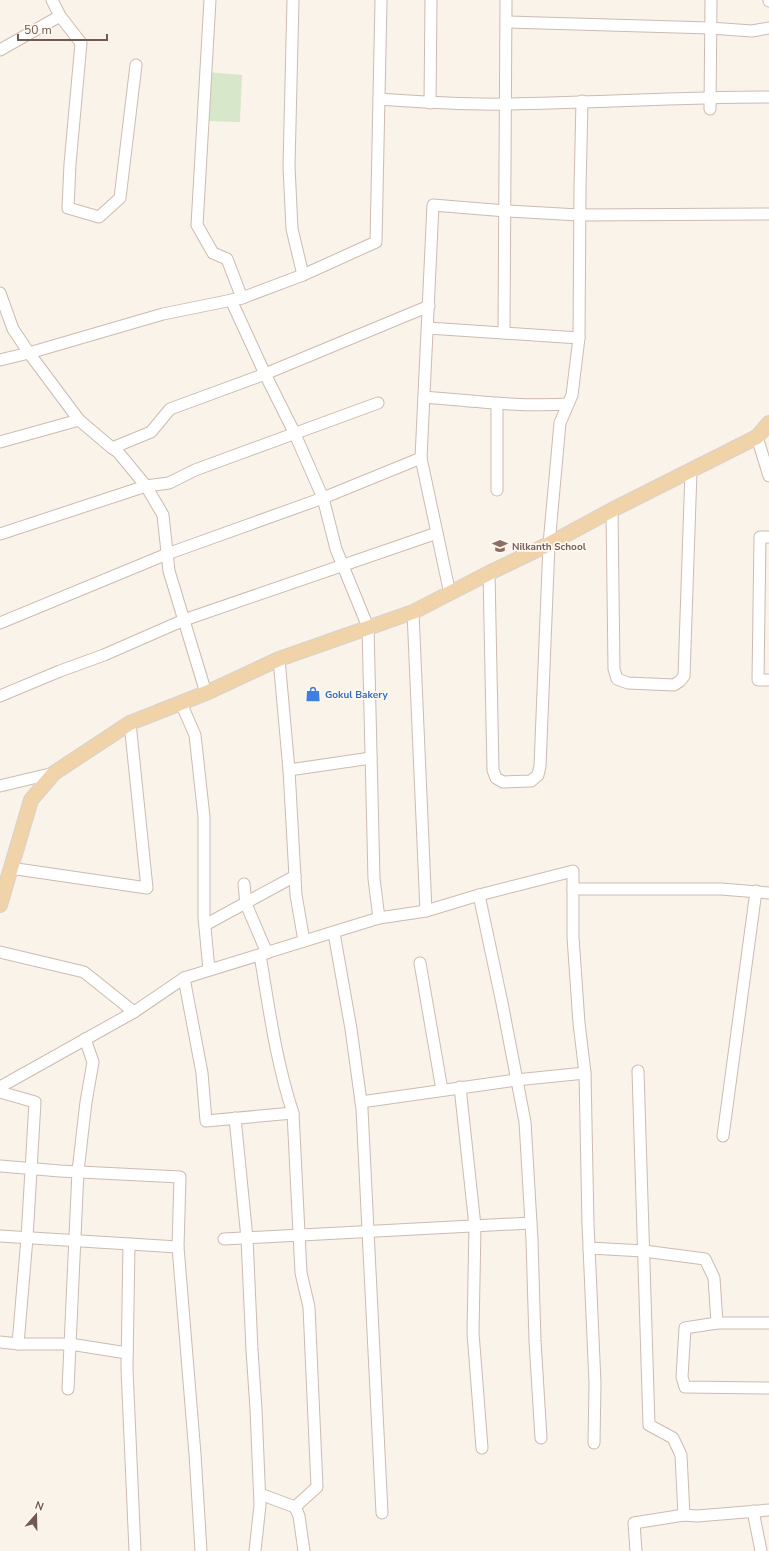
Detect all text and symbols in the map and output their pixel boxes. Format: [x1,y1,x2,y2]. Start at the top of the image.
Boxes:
scale bar [18,16,107,42]
text: 50 m [24,22,52,38]
school or university icon: Nilkanth School [491,537,509,555]
place label: Nilkanth School [512,540,587,554]
shop icon: Gokul Bakery [304,685,322,703]
place label: Gokul Bakery [325,688,388,702]
north arrow [16,1495,56,1535]
text: N [33,1498,46,1515]

